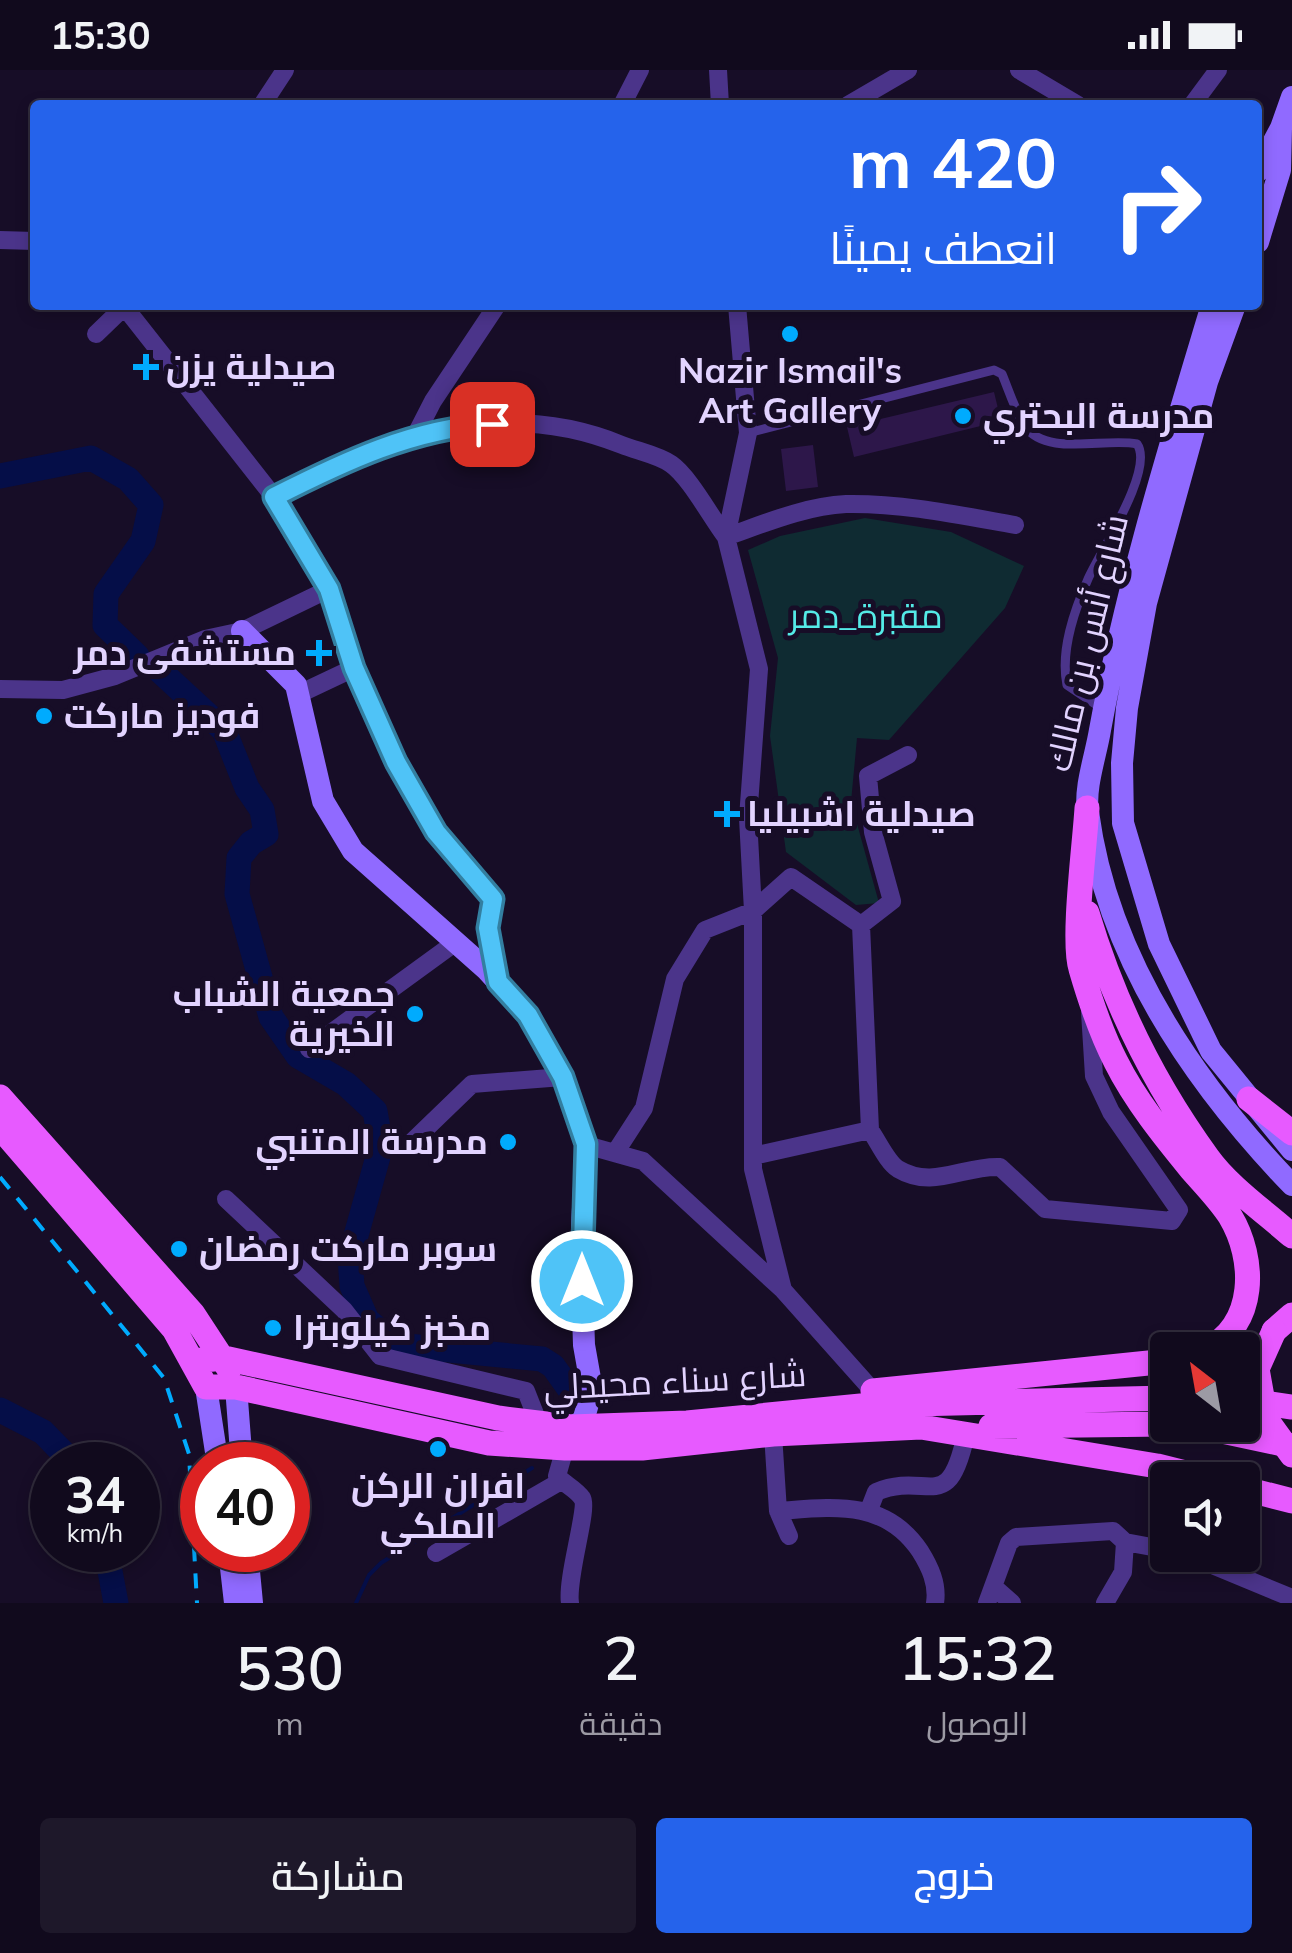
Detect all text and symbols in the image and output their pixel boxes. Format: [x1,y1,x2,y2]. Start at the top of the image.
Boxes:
text: 15:30 [50,11,151,59]
text: 420 m [849,118,1057,206]
icon: right [1092,140,1222,270]
text: انعطف يمينًا [829,219,1057,275]
marker: Nazir Ismail's Art Gallery [779,323,801,345]
place label: صيدلية يزن [166,344,336,388]
place label: Nazir Ismail's Art Gallery [678,348,902,432]
marker: صيدلية يزن [135,356,157,378]
pin [450,382,535,467]
place label: مدرسة البحتري [983,393,1214,444]
icon: arrive [465,397,520,452]
marker: مدرسة البحتري [952,405,974,427]
street label: شارع أنس بن مالك [1035,510,1139,776]
park label: مقبرة_دمر [787,593,943,637]
place label: مستشفى دمر [72,630,296,674]
marker: مستشفى دمر [306,640,332,666]
place label: فوديز ماركت [64,693,260,737]
marker: فوديز ماركت [33,705,55,727]
place label: صيدلية اشبيليا [747,791,976,835]
marker: صيدلية اشبيليا [716,803,738,825]
place label: جمعية الشباب الخيرية [173,971,395,1055]
marker: جمعية الشباب الخيرية [404,1003,426,1025]
place label: مدرسة المتنبي [255,1119,488,1170]
marker: مدرسة المتنبي [497,1131,519,1153]
place label: سوبر ماركت رمضان [199,1226,497,1270]
position arrow [530,1229,634,1333]
marker: سوبر ماركت رمضان [168,1238,190,1260]
place label: مخبز كيلوبترا [293,1305,491,1349]
marker: مخبز كيلوبترا [262,1317,284,1339]
north arrow [1150,1332,1260,1442]
map controls [1150,1332,1260,1572]
street label: شارع سناء محيدلي [542,1351,808,1415]
marker: افران الركن الملكي [427,1438,449,1460]
speed limit sign: 40 [180,1442,310,1572]
button: sound [1150,1462,1260,1572]
text: 34 [65,1463,125,1526]
place label: افران الركن الملكي [351,1463,525,1554]
text: km/h [67,1517,123,1548]
text: 2 [603,1620,639,1695]
text: 15:32 [898,1620,1056,1695]
text: 530 [236,1630,344,1705]
text: m [276,1703,304,1743]
text: دقيقة [579,1703,663,1743]
text: الوصول [926,1703,1028,1743]
button: مشاركة [40,1818,636,1933]
button: خروج [656,1818,1252,1933]

